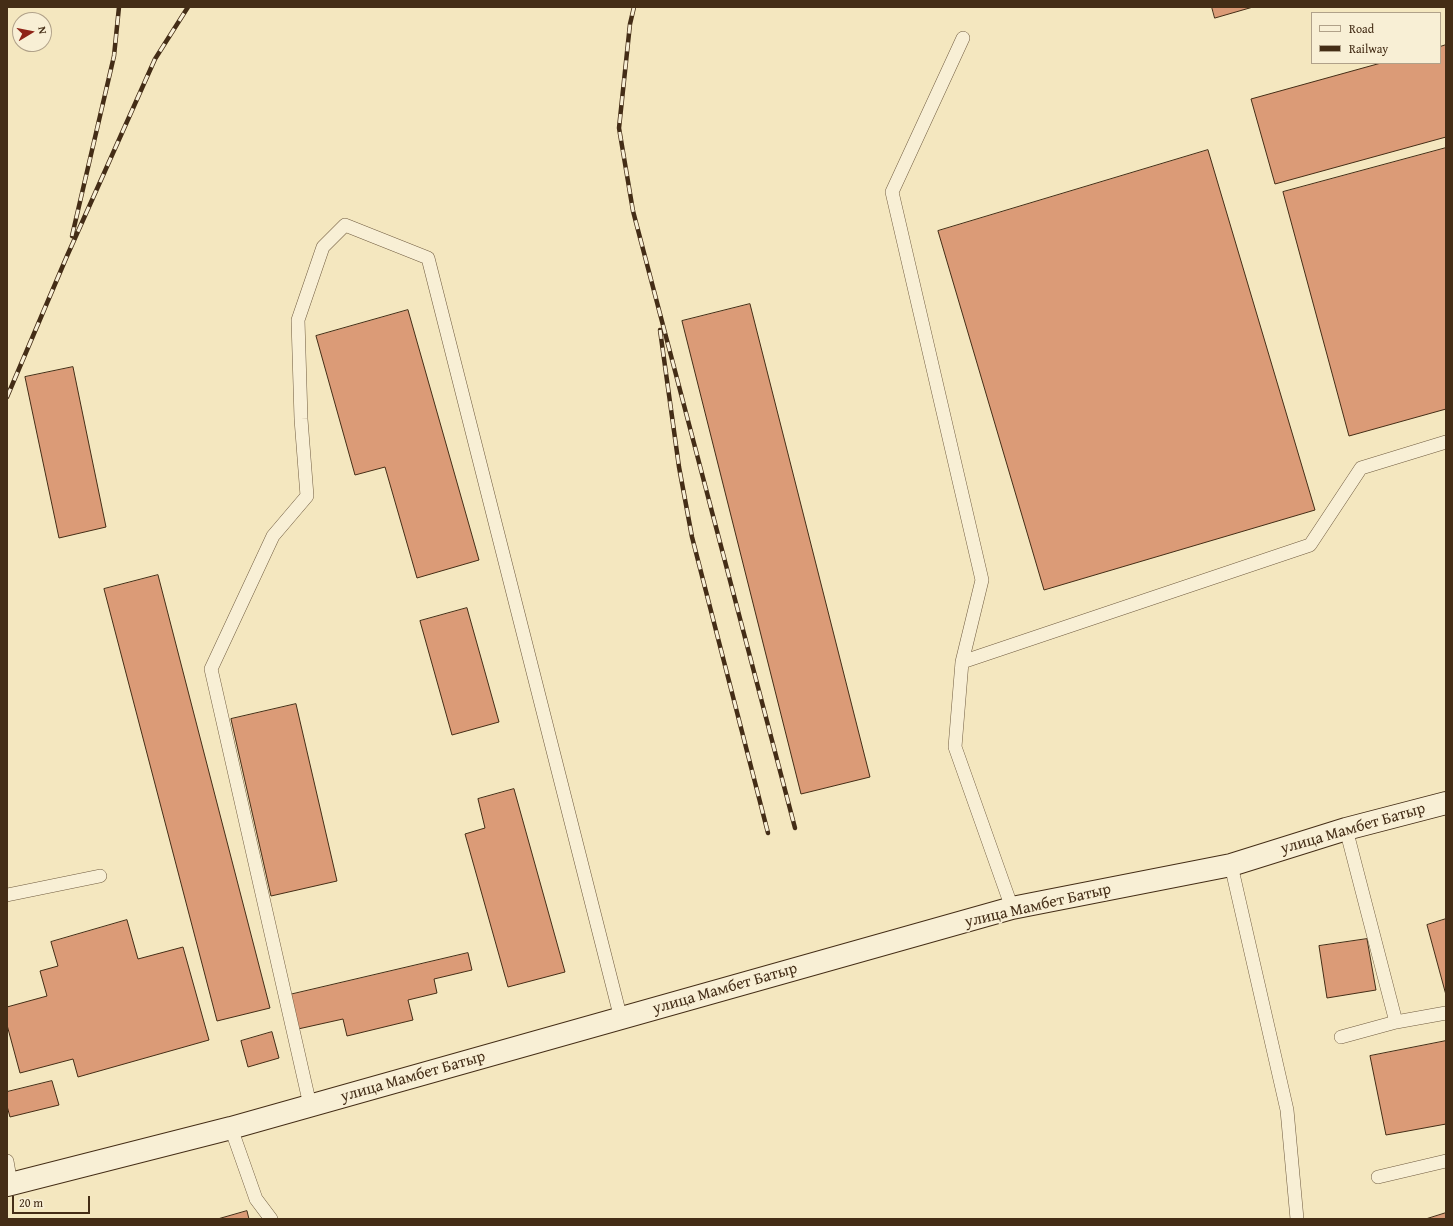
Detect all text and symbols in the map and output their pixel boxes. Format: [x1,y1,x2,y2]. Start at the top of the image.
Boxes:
north arrow [12,12,52,52]
legend [1311,12,1441,64]
text: Road [1349,20,1374,37]
text: N [34,25,51,35]
text: Railway [1349,40,1388,57]
street label: улица Мамбет Батыр [1278,799,1428,859]
street label: улица Мамбет Батыр [963,880,1113,932]
street label: улица Мамбет Батыр [650,959,800,1019]
street label: улица Мамбет Батыр [338,1047,488,1107]
scale bar [14,1188,92,1214]
text: 20 m [19,1194,43,1211]

